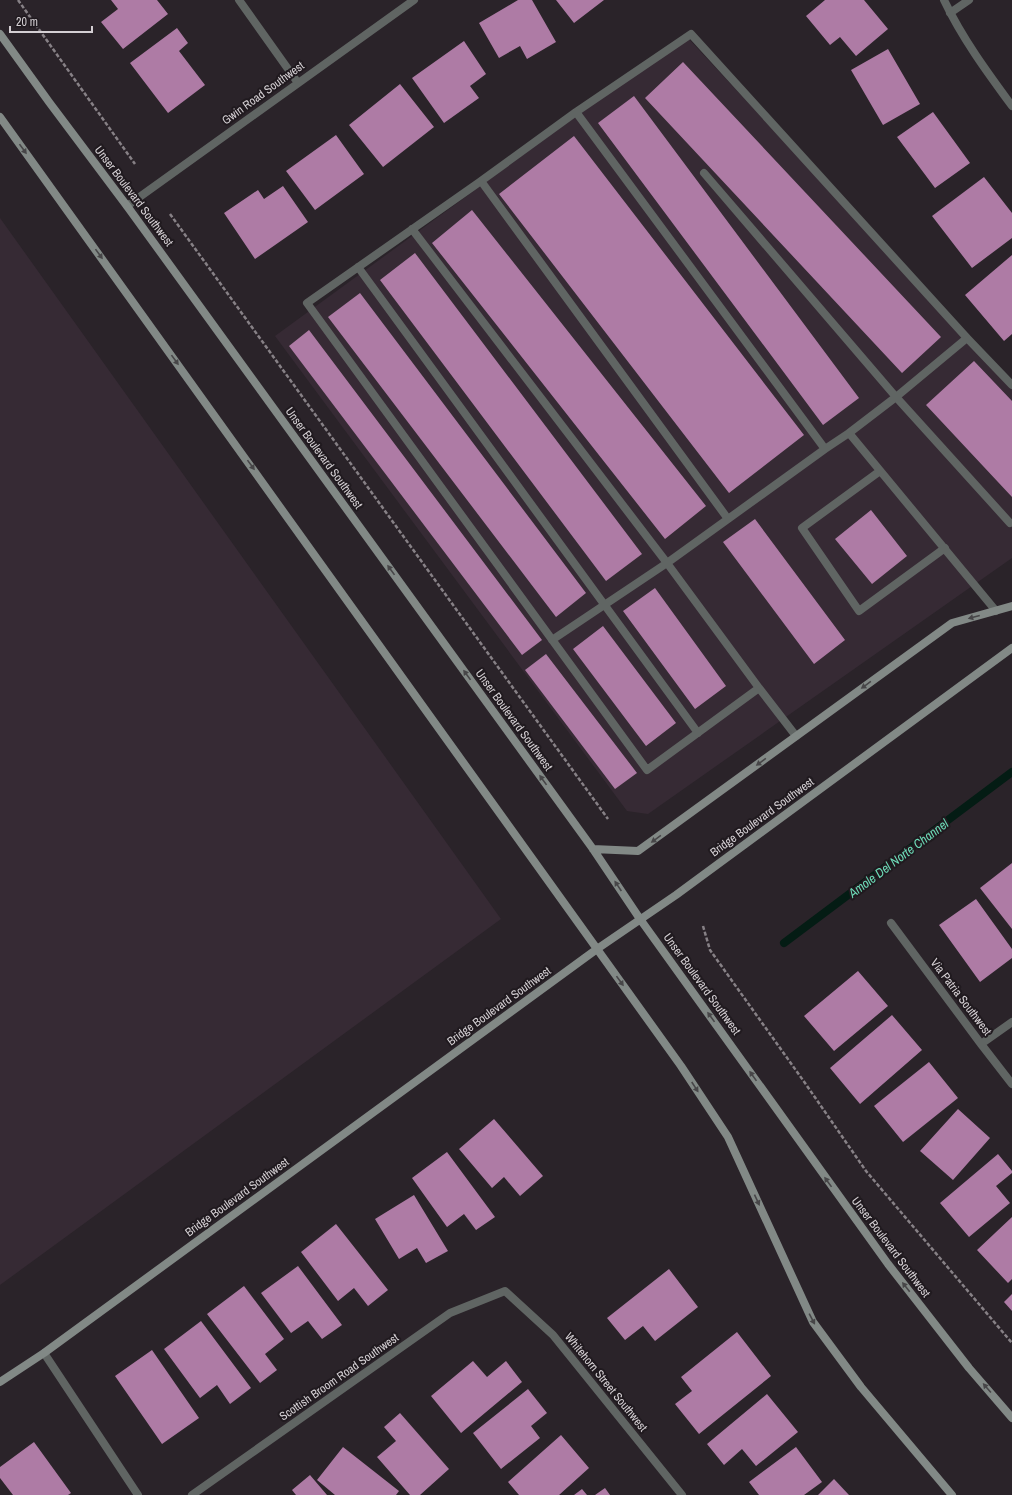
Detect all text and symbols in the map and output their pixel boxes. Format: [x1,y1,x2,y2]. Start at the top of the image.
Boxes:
scale bar [10,8,92,34]
text: 20 m [16,14,38,30]
street label: Gwin Road Southwest [219,58,308,128]
street label: Unser Boulevard Southwest [91,142,177,250]
one-way arrow [19,144,27,154]
one-way arrow [95,249,103,260]
one-way arrow [171,354,179,365]
street label: Unser Boulevard Southwest [282,404,366,512]
one-way arrow [247,460,255,471]
one-way arrow [387,564,395,575]
one-way arrow [968,614,981,620]
street label: Unser Boulevard Southwest [472,666,556,774]
one-way arrow [463,670,471,680]
one-way arrow [860,681,871,690]
one-way arrow [755,758,766,766]
street label: Bridge Boulevard Southwest [707,774,817,860]
one-way arrow [539,775,547,786]
water label: Amole Del Norte Channel [844,815,952,902]
one-way arrow [650,835,661,843]
one-way arrow [614,881,622,892]
street label: Unser Boulevard Southwest [660,930,744,1038]
street label: Via Patria Southwest [927,955,995,1039]
street label: Bridge Boulevard Southwest [444,963,554,1049]
one-way arrow [616,975,624,986]
one-way arrow [706,1012,715,1023]
one-way arrow [749,1071,757,1082]
one-way arrow [691,1082,699,1092]
street label: Bridge Boulevard Southwest [182,1154,292,1240]
one-way arrow [825,1177,833,1187]
street label: Unser Boulevard Southwest [848,1193,934,1301]
one-way arrow [754,1195,760,1206]
one-way arrow [901,1281,910,1292]
one-way arrow [808,1313,815,1324]
street label: Whitehorn Street Southwest [561,1329,651,1435]
street label: Scottish Broom Road Southwest [276,1330,402,1424]
one-way arrow [982,1383,991,1394]

